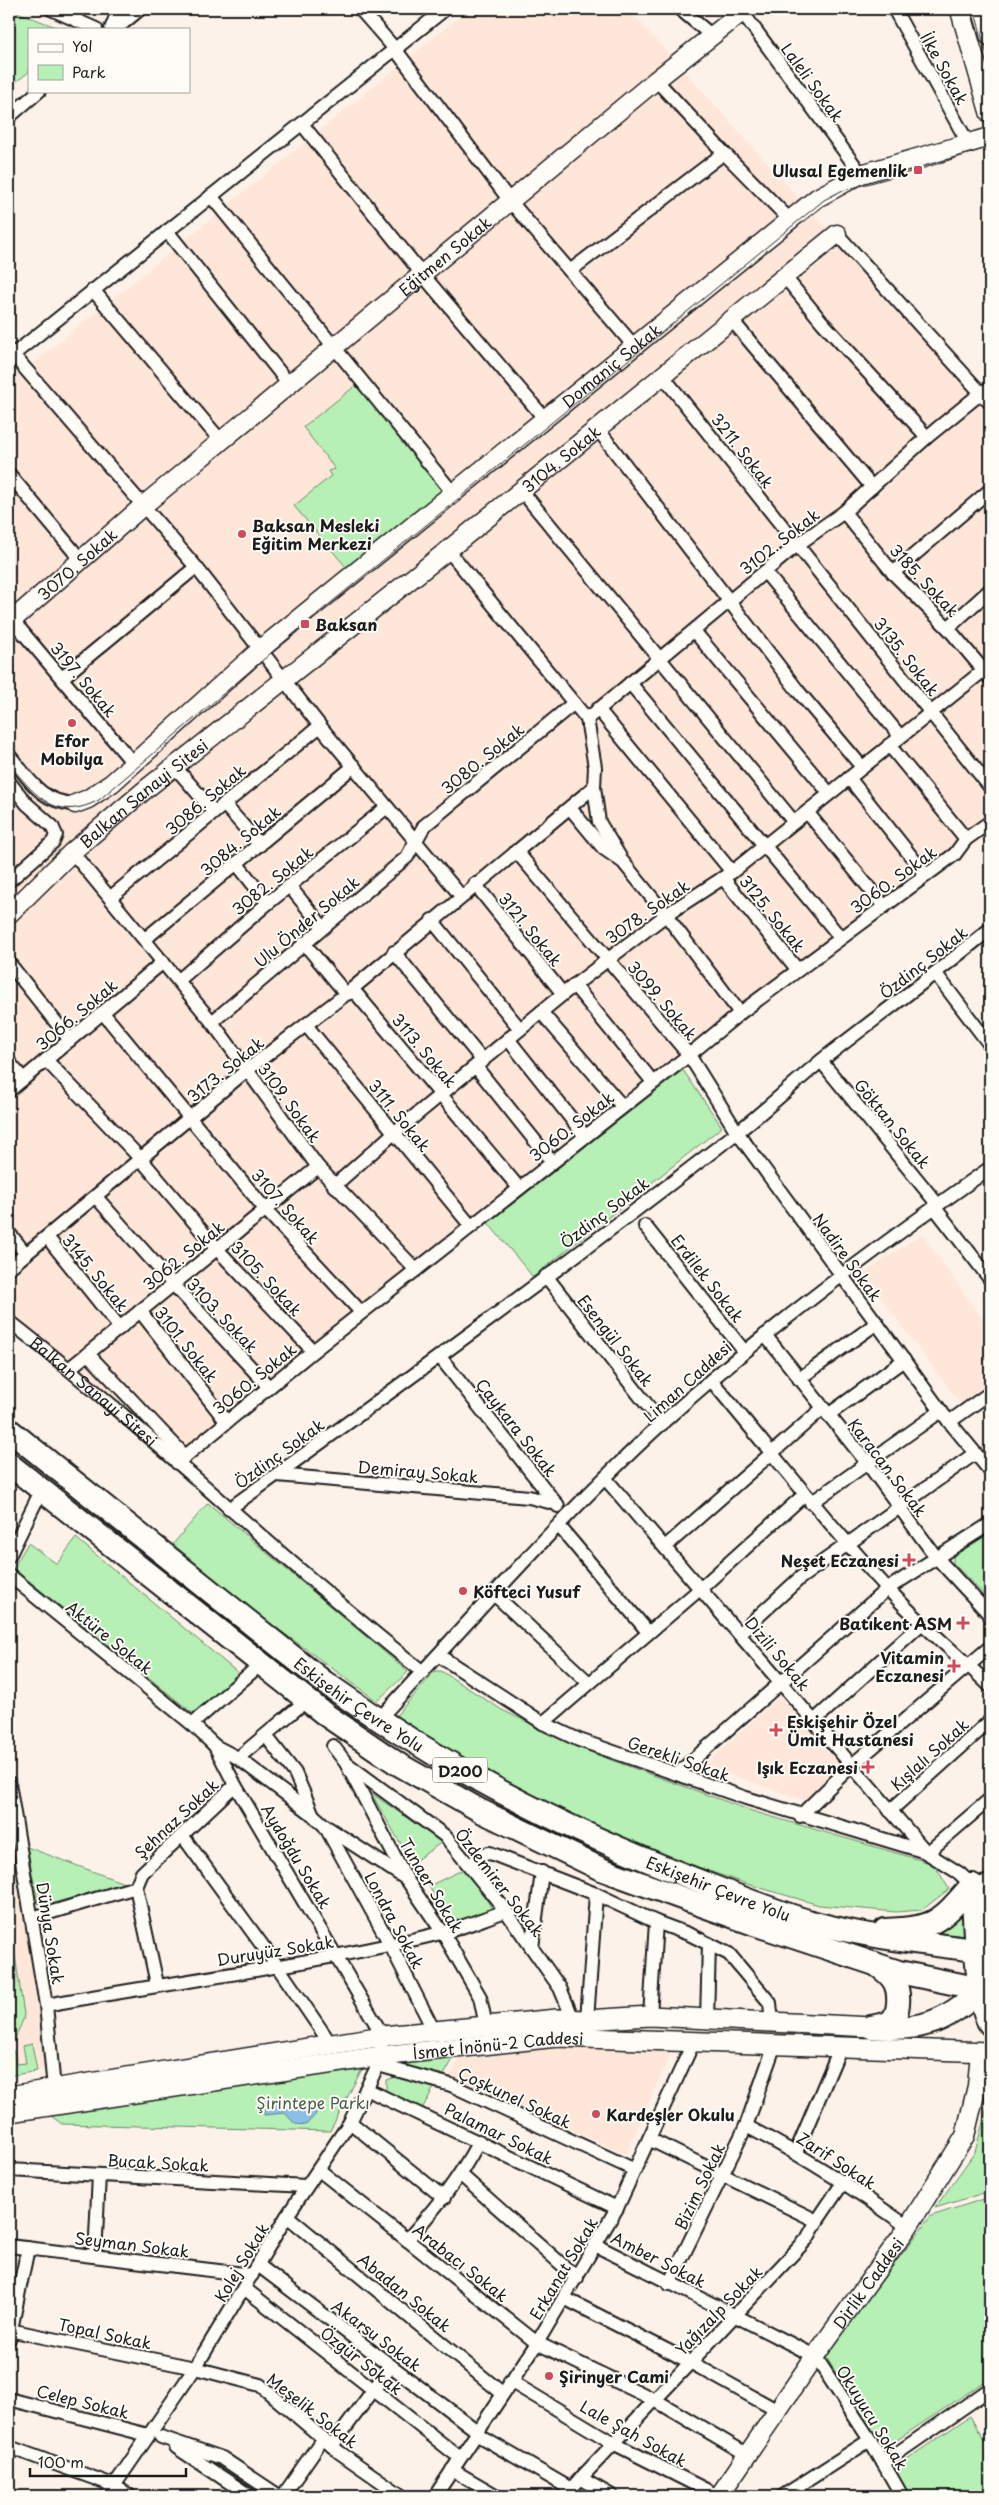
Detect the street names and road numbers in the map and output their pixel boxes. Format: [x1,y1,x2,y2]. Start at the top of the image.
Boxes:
street label: İlke Sokak [915,27,975,109]
street label: Laleli Sokak [776,37,850,127]
street label: Eğitmen Sokak [393,210,496,301]
street label: Domaniç Sokak [556,317,666,413]
street label: 3211. Sokak [706,407,780,493]
street label: 3104. Sokak [516,419,605,498]
street label: 3102. Sokak [734,502,824,580]
street label: 3070. Sokak [31,522,122,605]
street label: 3185. Sokak [885,538,965,622]
street label: 3135. Sokak [868,611,946,701]
street label: 3197. Sokak [45,636,123,722]
street label: 3080. Sokak [435,717,529,799]
street label: Balkan Sanayi Sitesi [74,733,213,853]
street label: 3086. Sokak [159,758,251,840]
street label: 3084. Sokak [194,799,286,881]
street label: 3060. Sokak [845,839,941,919]
street label: 3082. Sokak [226,840,318,920]
street label: 3125. Sokak [734,869,812,957]
street label: Ulu Önder Sokak [248,870,364,972]
street label: 3078. Sokak [600,873,694,949]
street label: 3121. Sokak [494,887,568,971]
street label: Özdinç Sokak [874,920,972,1004]
street label: 3099. Sokak [622,955,704,1045]
street label: 3066. Sokak [30,973,122,1055]
street label: 3113. Sokak [387,1008,463,1092]
street label: 3173. Sokak [181,1030,269,1108]
street label: 3109. Sokak [253,1057,327,1147]
street label: Göktan Sokak [849,1073,937,1173]
street label: 3111. Sokak [363,1074,437,1156]
street label: 3060. Sokak [524,1085,618,1167]
street label: 3107. Sokak [246,1163,326,1249]
street label: Özdinç Sokak [555,1171,653,1253]
street label: Nadire Sokak [808,1208,888,1306]
street label: 3062. Sokak [137,1214,229,1296]
street label: 3145. Sokak [57,1228,135,1316]
street label: Erdilek Sokak [666,1229,750,1327]
street label: 3105. Sokak [226,1235,308,1321]
street label: 3103. Sokak [182,1272,264,1358]
street label: Esengül Sokak [572,1289,660,1391]
street label: 3101. Sokak [150,1301,224,1387]
street label: Balkan Sanayi Sitesi [25,1330,163,1452]
street label: Liman Caddesi [638,1335,736,1427]
street label: 3060. Sokak [207,1337,301,1419]
street label: Çaykara Sokak [471,1373,563,1481]
street label: Özdinç Sokak [229,1412,329,1494]
street label: Karacan Sokak [843,1413,933,1521]
street label: Demiray Sokak [357,1454,479,1488]
street label: Aktüre Sokak [61,1594,159,1680]
street label: Dizili Sokak [740,1611,816,1695]
street label: Eskişehir Çevre Yolu [289,1651,429,1757]
street label: Kışlalı Sokak [885,1712,973,1796]
street label: Gerekli Sokak [625,1729,733,1787]
road number: D200 [432,1758,488,1782]
street label: Şehnaz Sokak [129,1773,223,1863]
street label: Aydoğdu Sokak [256,1799,338,1913]
street label: Özdemirer Sokak [450,1823,550,1941]
street label: Tunaer Sokak [394,1833,470,1937]
street label: Eskişehir Çevre Yolu [643,1849,794,1927]
street label: Londra Sokak [359,1867,431,1973]
street label: Dünya Sokak [31,1880,71,1986]
street label: Duruyüz Sokak [215,1929,335,1971]
street label: İsmet İnönü-2 Caddesi [412,2025,584,2064]
street label: Çoşkunel Sokak [454,2060,576,2134]
street label: Palamar Sokak [440,2096,558,2170]
street label: Zarif Sokak [793,2125,881,2195]
street label: Bizim Sokak [668,2139,730,2233]
street label: Bucak Sokak [107,2147,209,2177]
street label: Erkanat Sokak [523,2212,603,2324]
street label: Arabacı Sokak [408,2217,514,2307]
street label: Kolej Sokak [208,2218,274,2306]
street label: Seyman Sokak [73,2225,191,2263]
street label: Amber Sokak [608,2225,710,2293]
street label: Dirlik Caddesi [827,2232,909,2333]
street label: Abadan Sokak [353,2247,457,2337]
street label: Yağızalp Sokak [669,2260,767,2360]
street label: Akarsu Sokak [327,2293,427,2377]
street label: Topal Sokak [56,2311,154,2355]
street label: Özgür Sokak [316,2320,408,2400]
street label: Okuyucu Sokak [831,2360,915,2474]
street label: Meşelik Sokak [262,2367,364,2453]
street label: Celep Sokak [34,2378,132,2424]
street label: Lale Şah Sokak [576,2394,692,2472]

